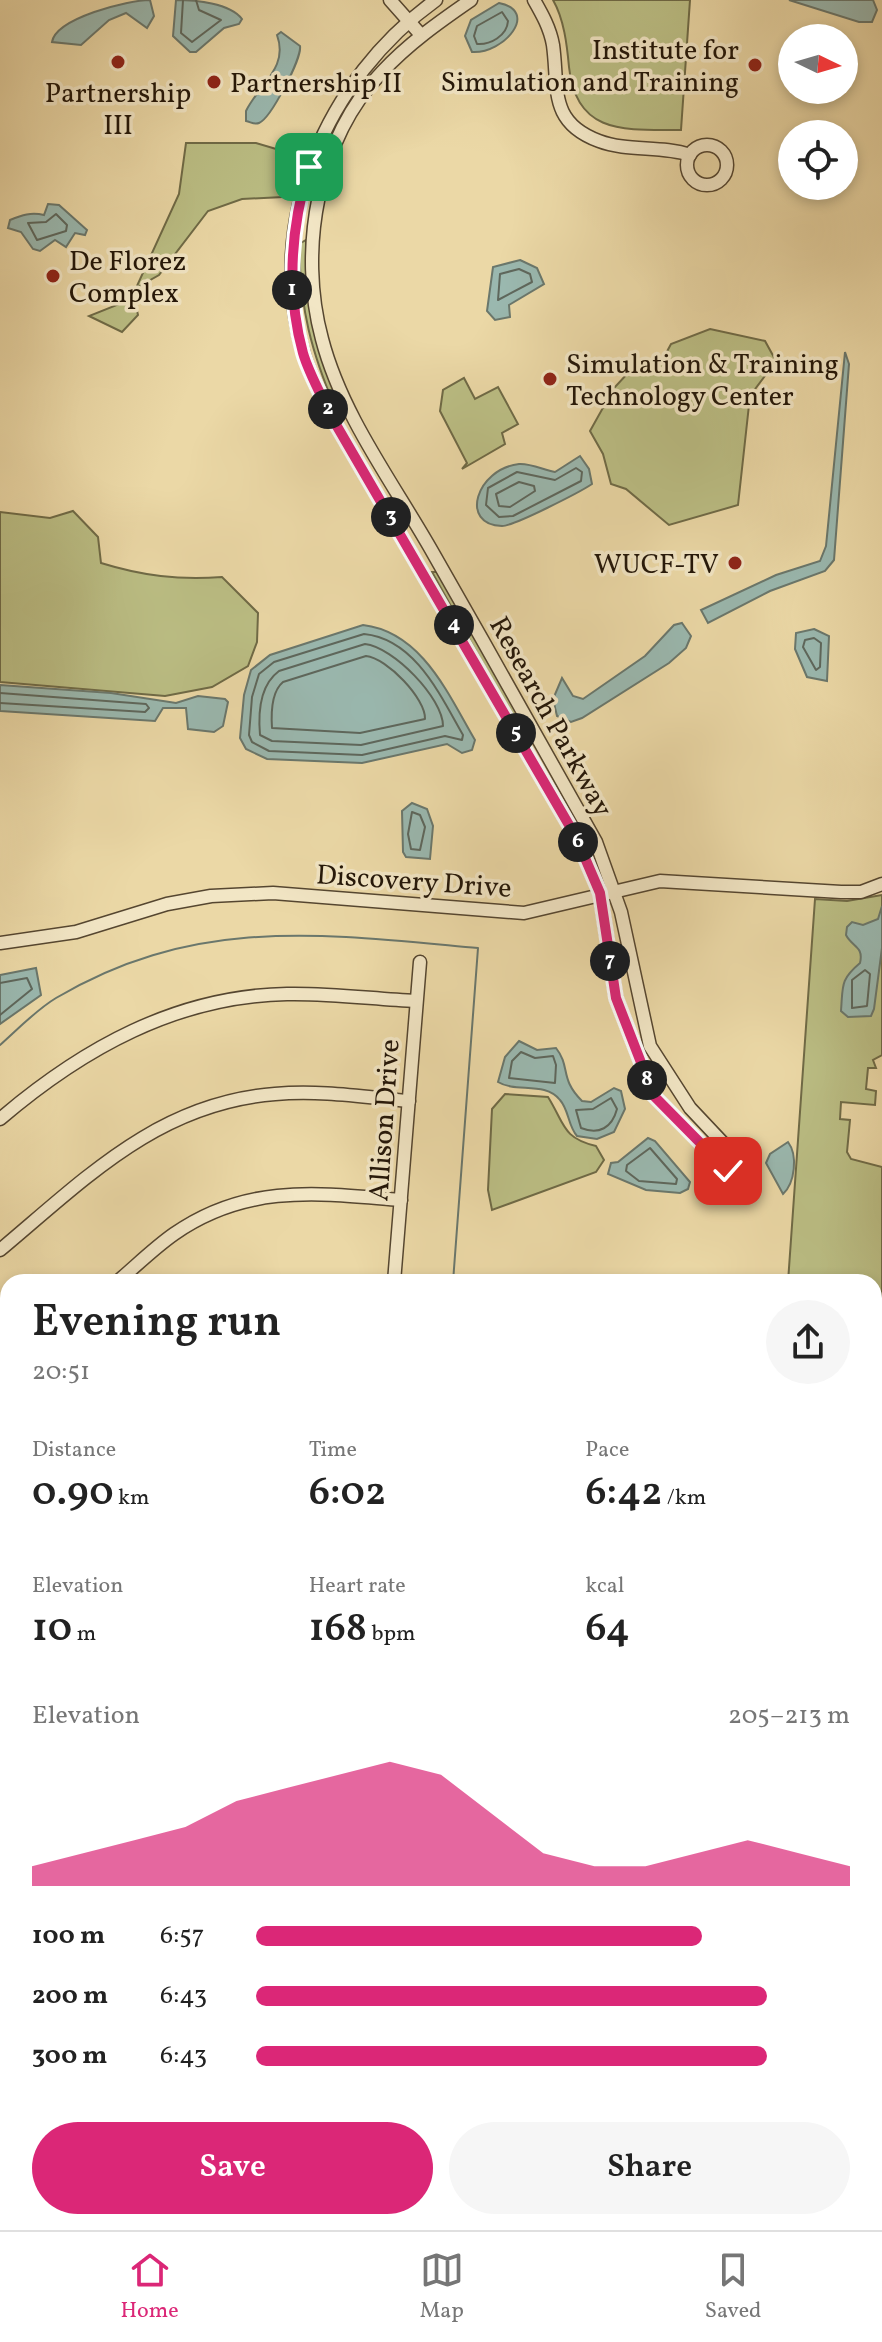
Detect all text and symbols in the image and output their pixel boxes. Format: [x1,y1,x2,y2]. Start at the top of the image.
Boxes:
north arrow [778,24,858,104]
map controls [778,24,858,200]
place label: Institute for Simulation and Training [440,32,739,103]
marker: Partnership III [109,53,127,71]
marker: Institute for Simulation and Training [746,56,764,74]
place label: Partnership II [230,65,402,104]
marker: Partnership II [205,73,223,91]
place label: Partnership III [45,75,191,146]
button: locate [778,120,858,200]
pin [275,133,343,201]
icon: arrive [287,145,331,189]
place label: De Florez Complex [69,243,186,314]
marker: De Florez Complex [44,267,62,285]
pin: 1 [272,270,312,310]
text: 1 [288,274,296,305]
place label: Simulation & Training Technology Center [566,346,839,417]
marker: Simulation & Training Technology Center [541,370,559,388]
pin: 2 [308,389,348,429]
text: 2 [322,393,334,424]
pin: 3 [371,497,411,537]
text: 3 [385,501,397,532]
place label: WUCF-TV [594,546,719,585]
marker: WUCF-TV [726,554,744,572]
pin: 4 [434,605,474,645]
text: 4 [447,609,461,640]
street label: Research Parkway [478,610,621,825]
pin: 5 [496,713,536,753]
text: 5 [511,717,521,748]
pin: 6 [558,822,598,862]
text: 6 [572,826,584,857]
street label: Discovery Drive [315,856,513,909]
pin: 7 [590,941,630,981]
text: 7 [605,945,615,976]
street label: Allison Drive [360,1038,411,1203]
pin: 8 [627,1060,667,1100]
text: 8 [641,1064,653,1095]
pin [694,1137,762,1205]
icon: check [706,1149,750,1193]
text: Evening run [32,1293,281,1354]
button: share [766,1300,850,1384]
text: 20:51 [32,1354,90,1390]
text: Distance [32,1435,116,1466]
text: Time [309,1435,357,1466]
text: Pace [585,1435,629,1466]
text: 0.90 [32,1466,114,1522]
text: 6:02 [309,1466,386,1522]
text: 6:42 [585,1466,662,1522]
text: km [114,1483,149,1514]
text: /km [662,1483,706,1514]
text: Elevation [32,1571,123,1602]
text: Heart rate [309,1571,406,1602]
text: kcal [585,1571,624,1602]
text: 10 [32,1602,72,1658]
text: 168 [309,1602,367,1658]
text: 64 [585,1602,630,1658]
text: m [72,1619,96,1650]
text: bpm [367,1619,416,1650]
text: Elevation [32,1698,140,1734]
text: 205–213 m [728,1698,850,1734]
text: 100 m [32,1918,105,1954]
text: 6:57 [160,1918,204,1954]
text: 200 m [32,1978,108,2014]
text: 6:43 [160,1978,207,2014]
text: 300 m [32,2038,108,2074]
text: 6:43 [160,2038,207,2074]
button: Save [32,2122,433,2214]
button: Share [449,2122,850,2214]
tab: Home [121,2248,179,2327]
tab: Map [420,2248,464,2327]
tab: Saved [705,2248,761,2327]

